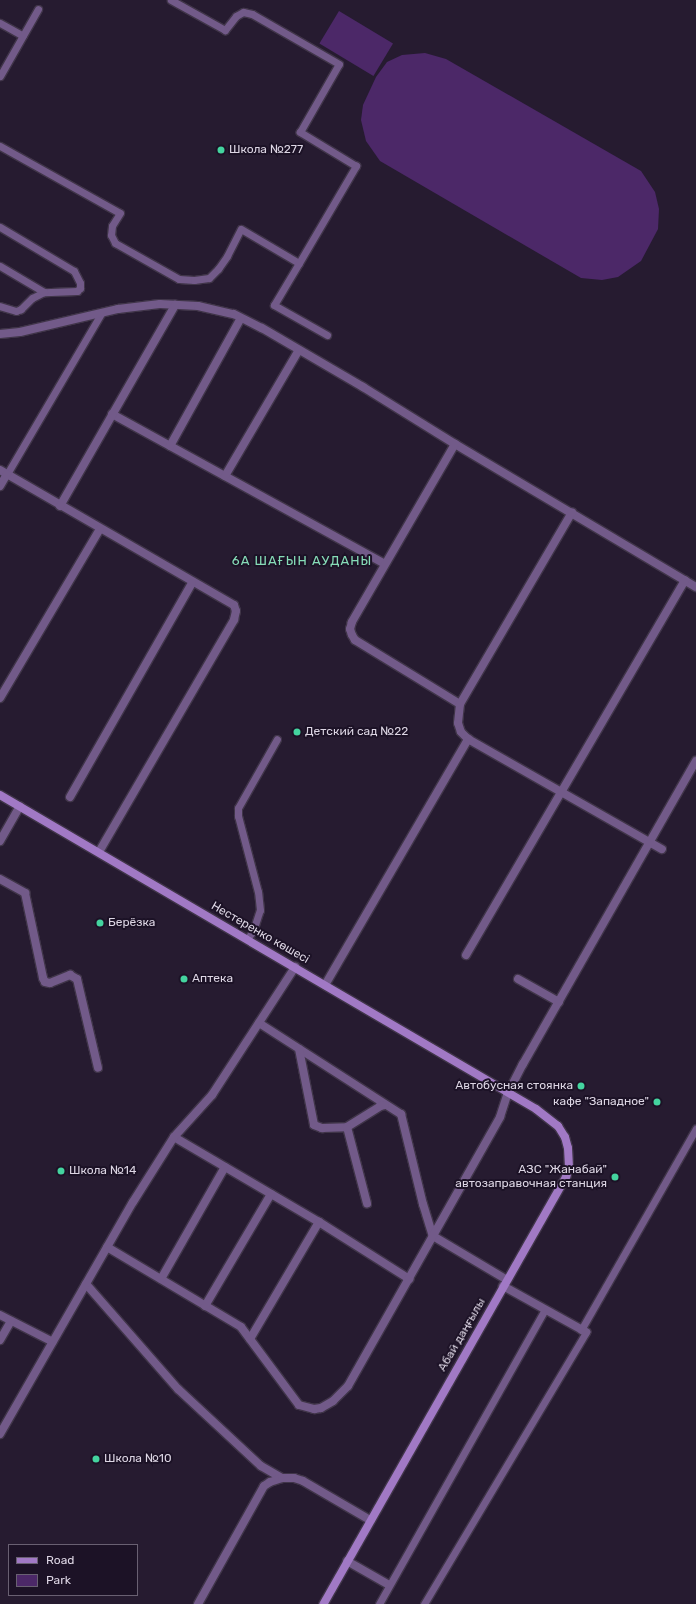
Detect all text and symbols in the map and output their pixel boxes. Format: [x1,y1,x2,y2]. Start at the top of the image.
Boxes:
place label: Школа №277 [229,143,303,157]
marker: Школа №277 [216,145,226,155]
district label: 6А ШАҒЫН АУДАНЫ [232,553,372,569]
place label: Детский сад №22 [305,725,408,739]
marker: Детский сад №22 [292,727,302,737]
street label: Нестеренко көшесі [208,899,312,967]
place label: Берёзка [108,916,155,930]
marker: Берёзка [95,918,105,928]
place label: Аптека [192,972,233,986]
marker: Аптека [179,974,189,984]
place label: Автобусная стоянка [455,1079,573,1093]
marker: Автобусная стоянка [576,1081,586,1091]
place label: кафе "Западное" [553,1095,649,1109]
marker: кафе "Западное" [652,1097,662,1107]
place label: АЗС "Жанабай" автозаправочная станция [455,1163,607,1191]
place label: Школа №14 [69,1164,136,1178]
marker: Школа №14 [56,1166,66,1176]
marker: АЗС "Жанабай" автозаправочная станция [610,1172,620,1182]
street label: Абай даңғылы [435,1296,489,1374]
place label: Школа №10 [104,1452,172,1466]
marker: Школа №10 [91,1454,101,1464]
legend [8,1544,138,1596]
text: Road [46,1553,74,1567]
text: Park [46,1573,71,1587]

